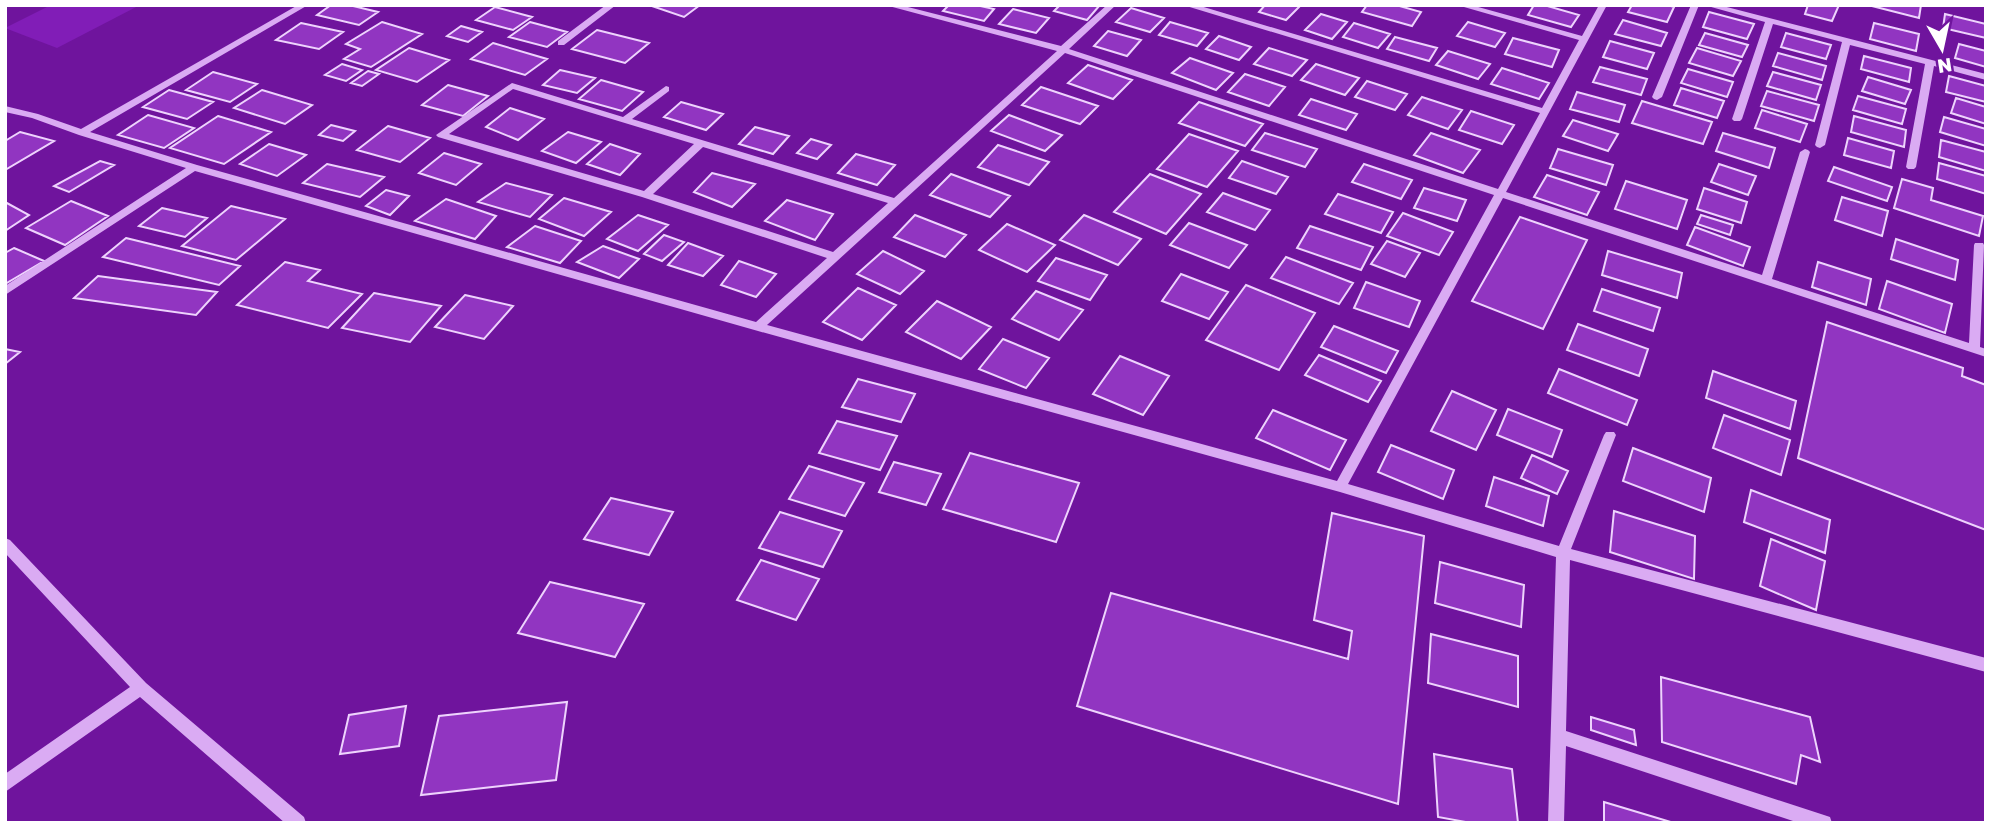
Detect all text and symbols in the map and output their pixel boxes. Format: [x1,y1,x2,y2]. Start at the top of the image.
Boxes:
north arrow [1907,14,1977,84]
text: N [1936,54,1954,79]

